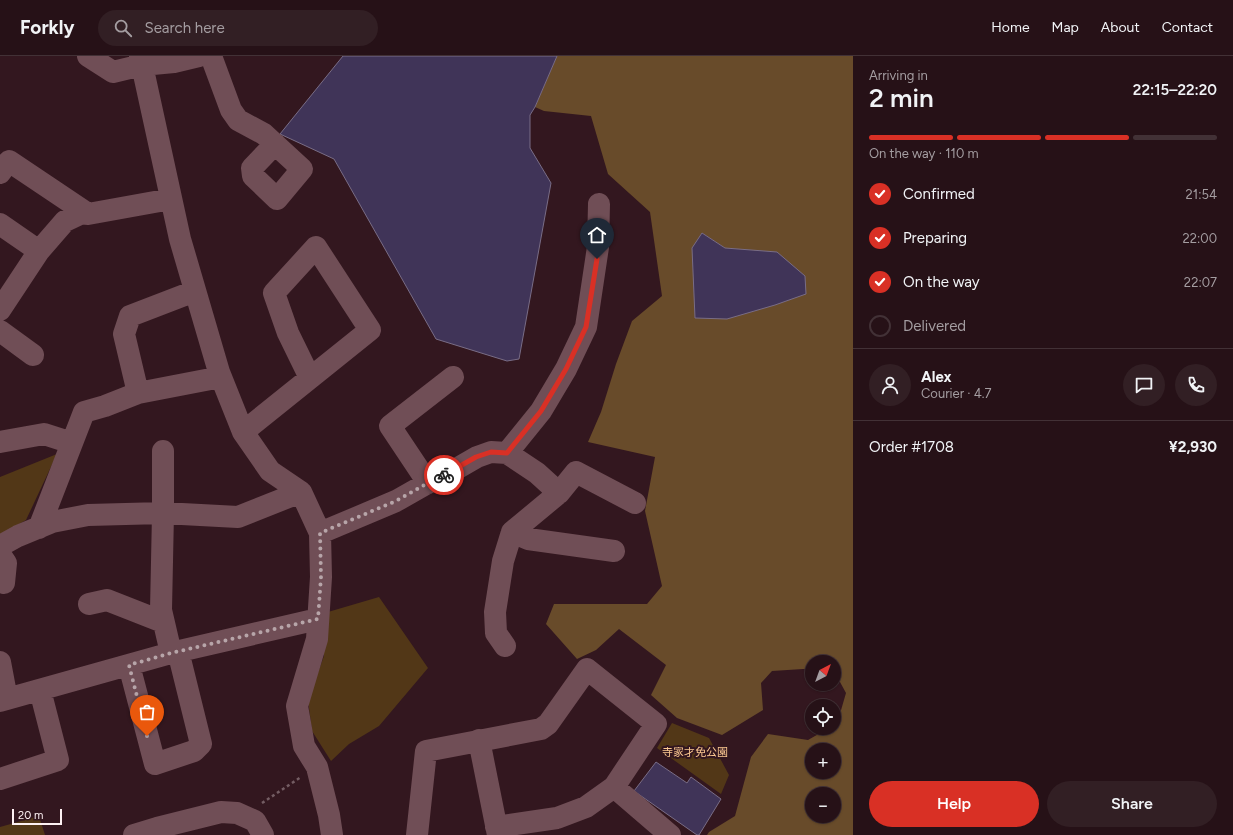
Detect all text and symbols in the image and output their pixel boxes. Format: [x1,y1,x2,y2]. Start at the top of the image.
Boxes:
search box [98,10,378,46]
text: Forkly [20,16,74,39]
icon: search [112,17,134,39]
text: Search here [144,19,225,37]
text: Home [991,19,1030,36]
text: Map [1052,19,1079,36]
text: About [1101,19,1140,36]
text: Contact [1162,19,1213,36]
text: Arriving in [869,68,928,83]
text: 22:15–22:20 [1133,81,1217,99]
text: 2 min [869,82,934,114]
text: On the way · 110 m [869,146,979,161]
icon: check [869,183,891,205]
text: Confirmed [903,185,975,203]
text: 21:54 [1186,187,1217,202]
pin [580,218,614,259]
icon: home [586,224,608,246]
icon: check [869,227,891,249]
text: Preparing [903,229,967,247]
text: 22:00 [1183,231,1217,246]
icon: check [869,271,891,293]
text: On the way [903,273,980,291]
text: 22:07 [1184,275,1217,290]
text: Delivered [903,317,966,335]
button: person [869,364,911,406]
button: chat [1123,364,1165,406]
button: phone [1175,364,1217,406]
text: Alex [921,368,951,386]
text: Courier · 4.7 [921,386,992,401]
text: Order #1708 [869,438,954,456]
text: ¥2,930 [1169,438,1217,456]
courier [424,455,464,495]
icon: bike [433,464,455,486]
north arrow [805,655,841,691]
map controls [805,655,841,823]
pin [130,695,164,736]
button: locate [805,699,841,735]
icon: bag [136,701,158,723]
button: + [805,743,841,779]
park label: 寺家才免公園 [662,746,728,759]
button: Help [869,781,1039,827]
button: Share [1047,781,1217,827]
button: − [805,787,841,823]
scale bar [12,807,62,826]
text: 20 m [18,809,43,822]

